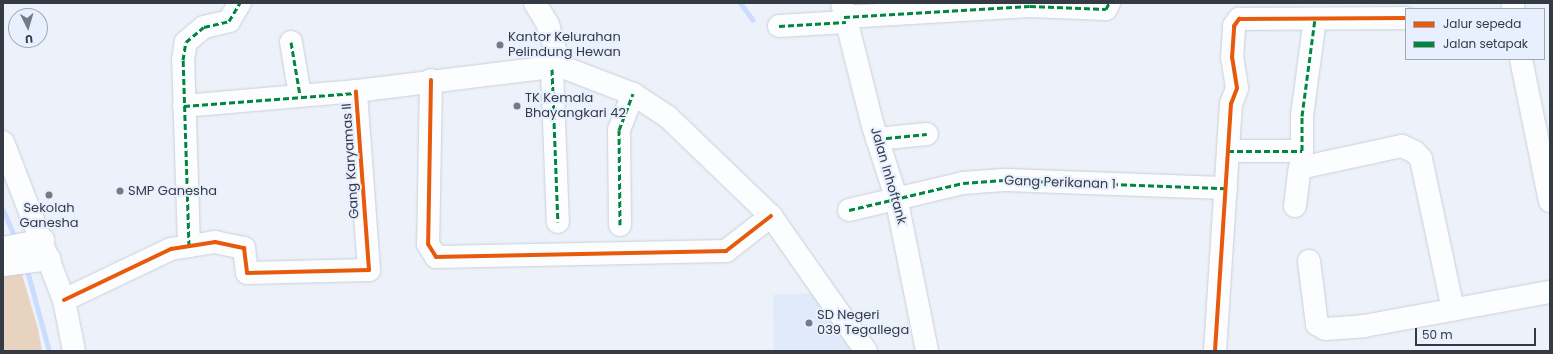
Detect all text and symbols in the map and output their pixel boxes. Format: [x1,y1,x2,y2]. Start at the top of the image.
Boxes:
north arrow [8,8,48,48]
legend [1405,8,1545,60]
text: Jalur sepeda [1443,15,1521,32]
place label: Kantor Kelurahan Pelindung Hewan [508,30,621,61]
text: U [24,31,34,47]
text: Jalan setapak [1443,35,1528,52]
marker: Kantor Kelurahan Pelindung Hewan [495,40,505,50]
place label: TK Kemala Bhayangkari 42 [525,91,626,122]
marker: TK Kemala Bhayangkari 42 [512,101,522,111]
street label: Gang Karyamas II [339,103,363,219]
street label: Jalan Inhoftank [867,126,909,226]
street label: Gang Perikanan 1 [1004,173,1116,193]
place label: SMP Ganesha [128,183,217,199]
marker: SMP Ganesha [115,186,125,196]
marker: Sekolah Ganesha [44,190,54,200]
place label: Sekolah Ganesha [19,201,79,232]
place label: SD Negeri 039 Tegallega [817,308,909,339]
marker: SD Negeri 039 Tegallega [804,318,814,328]
scale bar [1417,320,1538,346]
text: 50 m [1422,326,1453,343]

